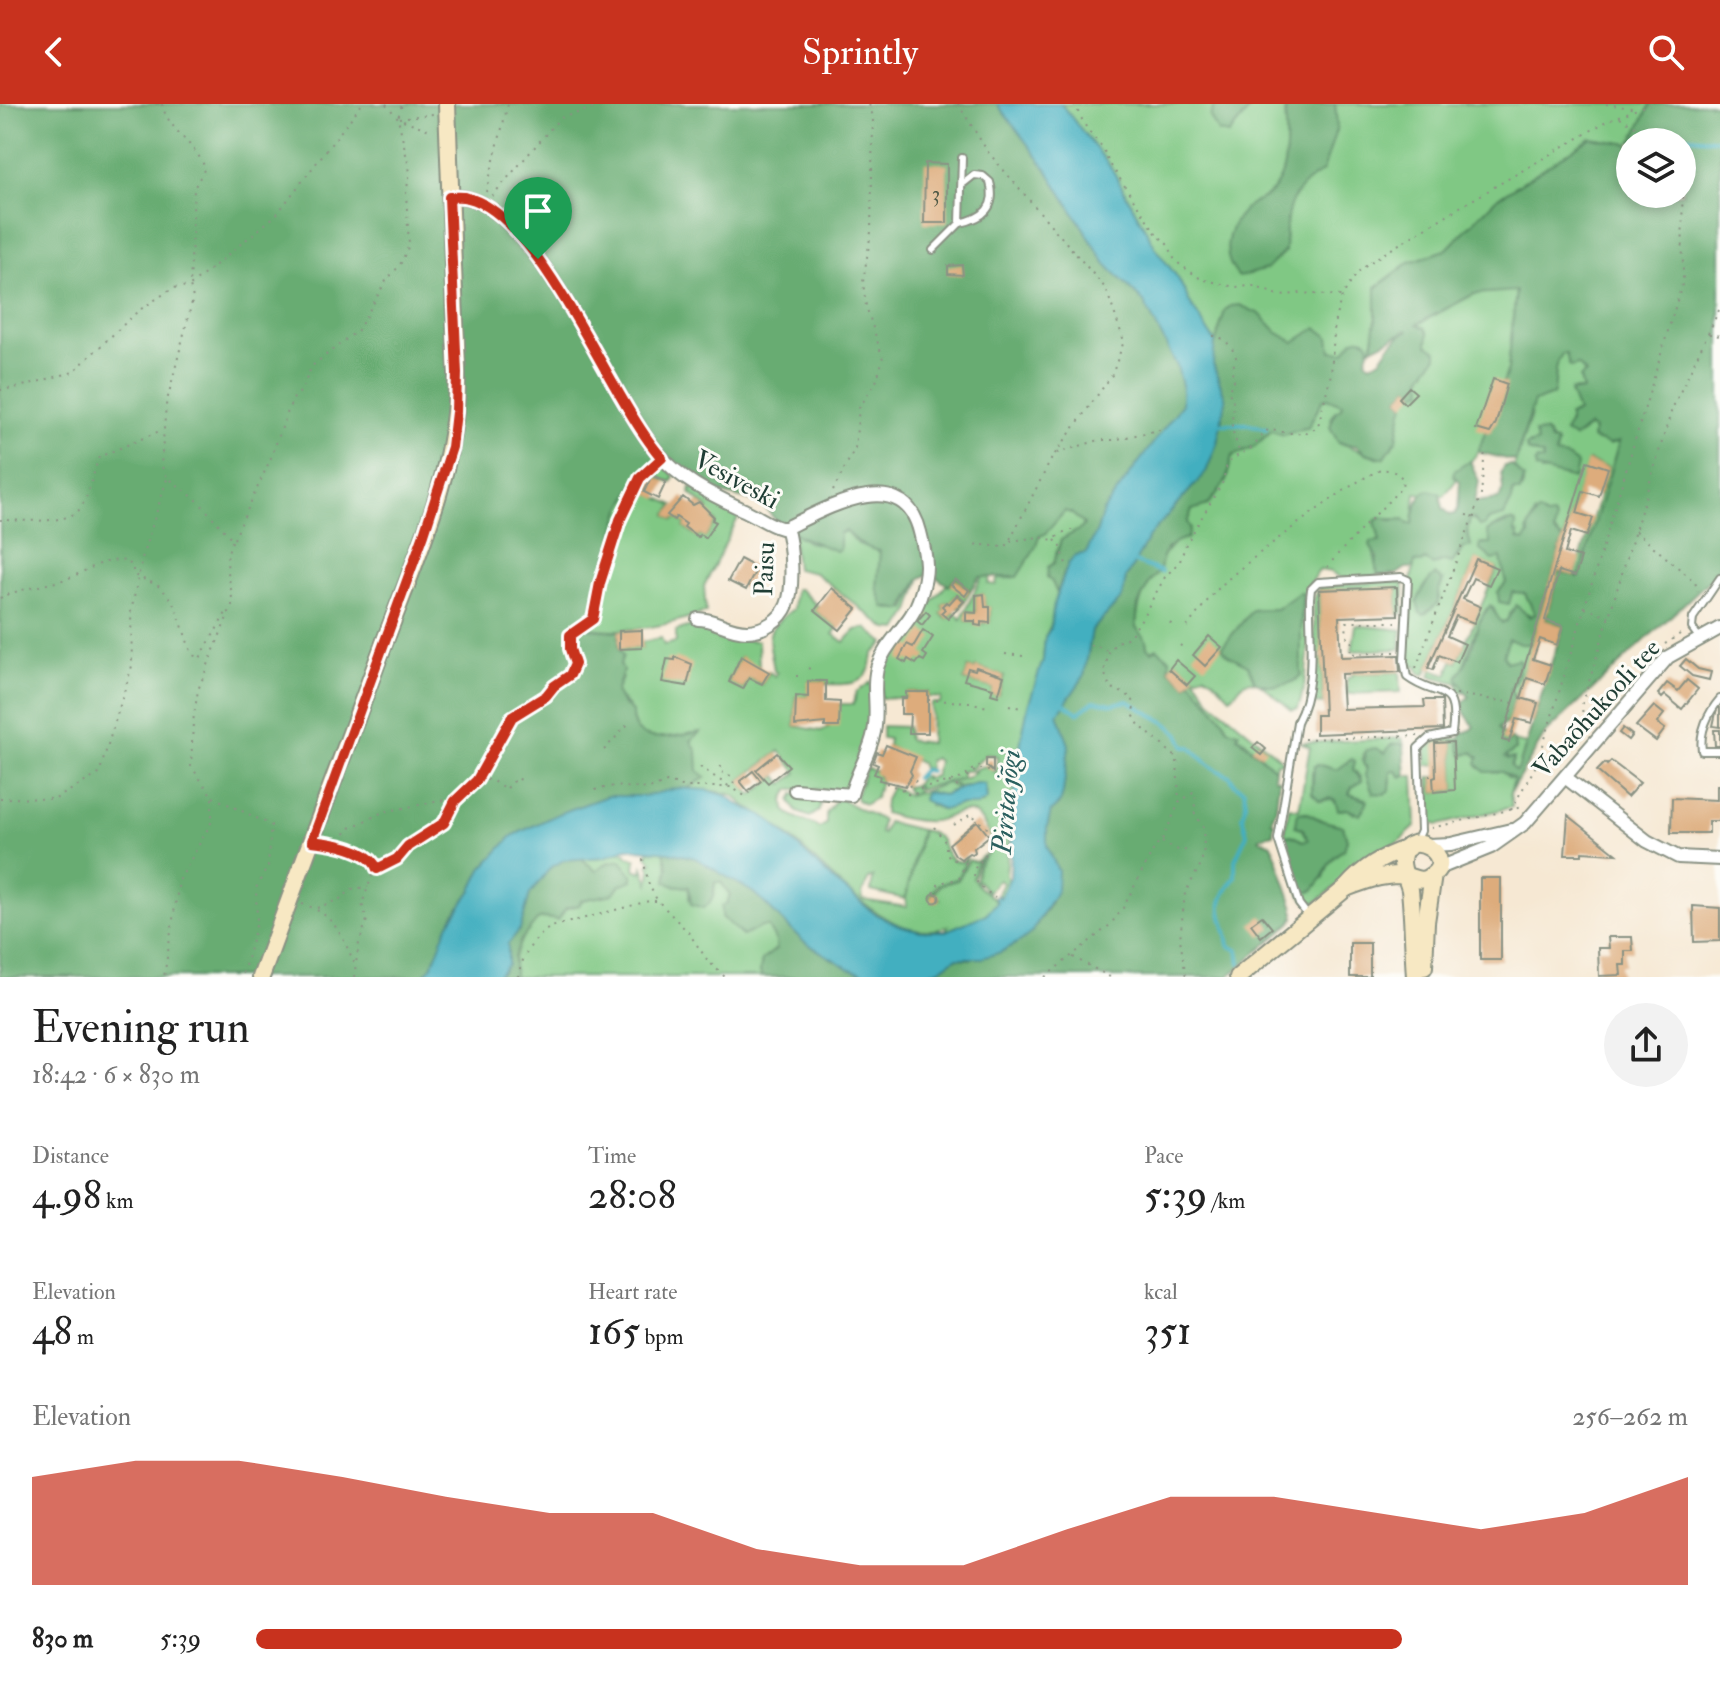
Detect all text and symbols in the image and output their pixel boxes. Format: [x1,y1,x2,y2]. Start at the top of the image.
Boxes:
icon: back [32,30,76,74]
text: Sprintly [802,30,918,75]
icon: search [1644,30,1688,74]
map controls [1616,128,1696,208]
button: layers [1616,128,1696,208]
pin [504,177,572,259]
house number: 3 [932,180,940,208]
icon: arrive [516,189,560,233]
street label: Vesiveski [688,443,785,516]
street label: Paisu [748,541,782,597]
street label: Vabaõhukooli tee [1526,633,1668,785]
water label: Pirita jõgi [984,748,1029,857]
text: Evening run [32,1001,250,1056]
button: share [1604,1003,1688,1087]
text: 18:42 · 6 × 830 m [32,1059,200,1091]
text: Distance [32,1142,109,1170]
text: Time [588,1142,636,1170]
text: Pace [1144,1142,1183,1170]
text: 4.98 [32,1170,101,1221]
text: 28:08 [588,1170,676,1221]
text: 5:39 [1144,1170,1207,1221]
text: km [101,1187,134,1215]
text: /km [1207,1187,1245,1215]
text: Elevation [32,1278,116,1306]
text: Heart rate [588,1278,678,1306]
text: kcal [1144,1278,1178,1306]
text: 48 [32,1306,72,1357]
text: 165 [588,1306,640,1357]
text: 351 [1144,1306,1191,1357]
text: m [72,1323,94,1351]
text: bpm [640,1323,683,1351]
text: Elevation [32,1401,131,1433]
text: 256–262 m [1572,1401,1688,1433]
text: 830 m [32,1623,93,1655]
text: 5:39 [160,1623,201,1655]

